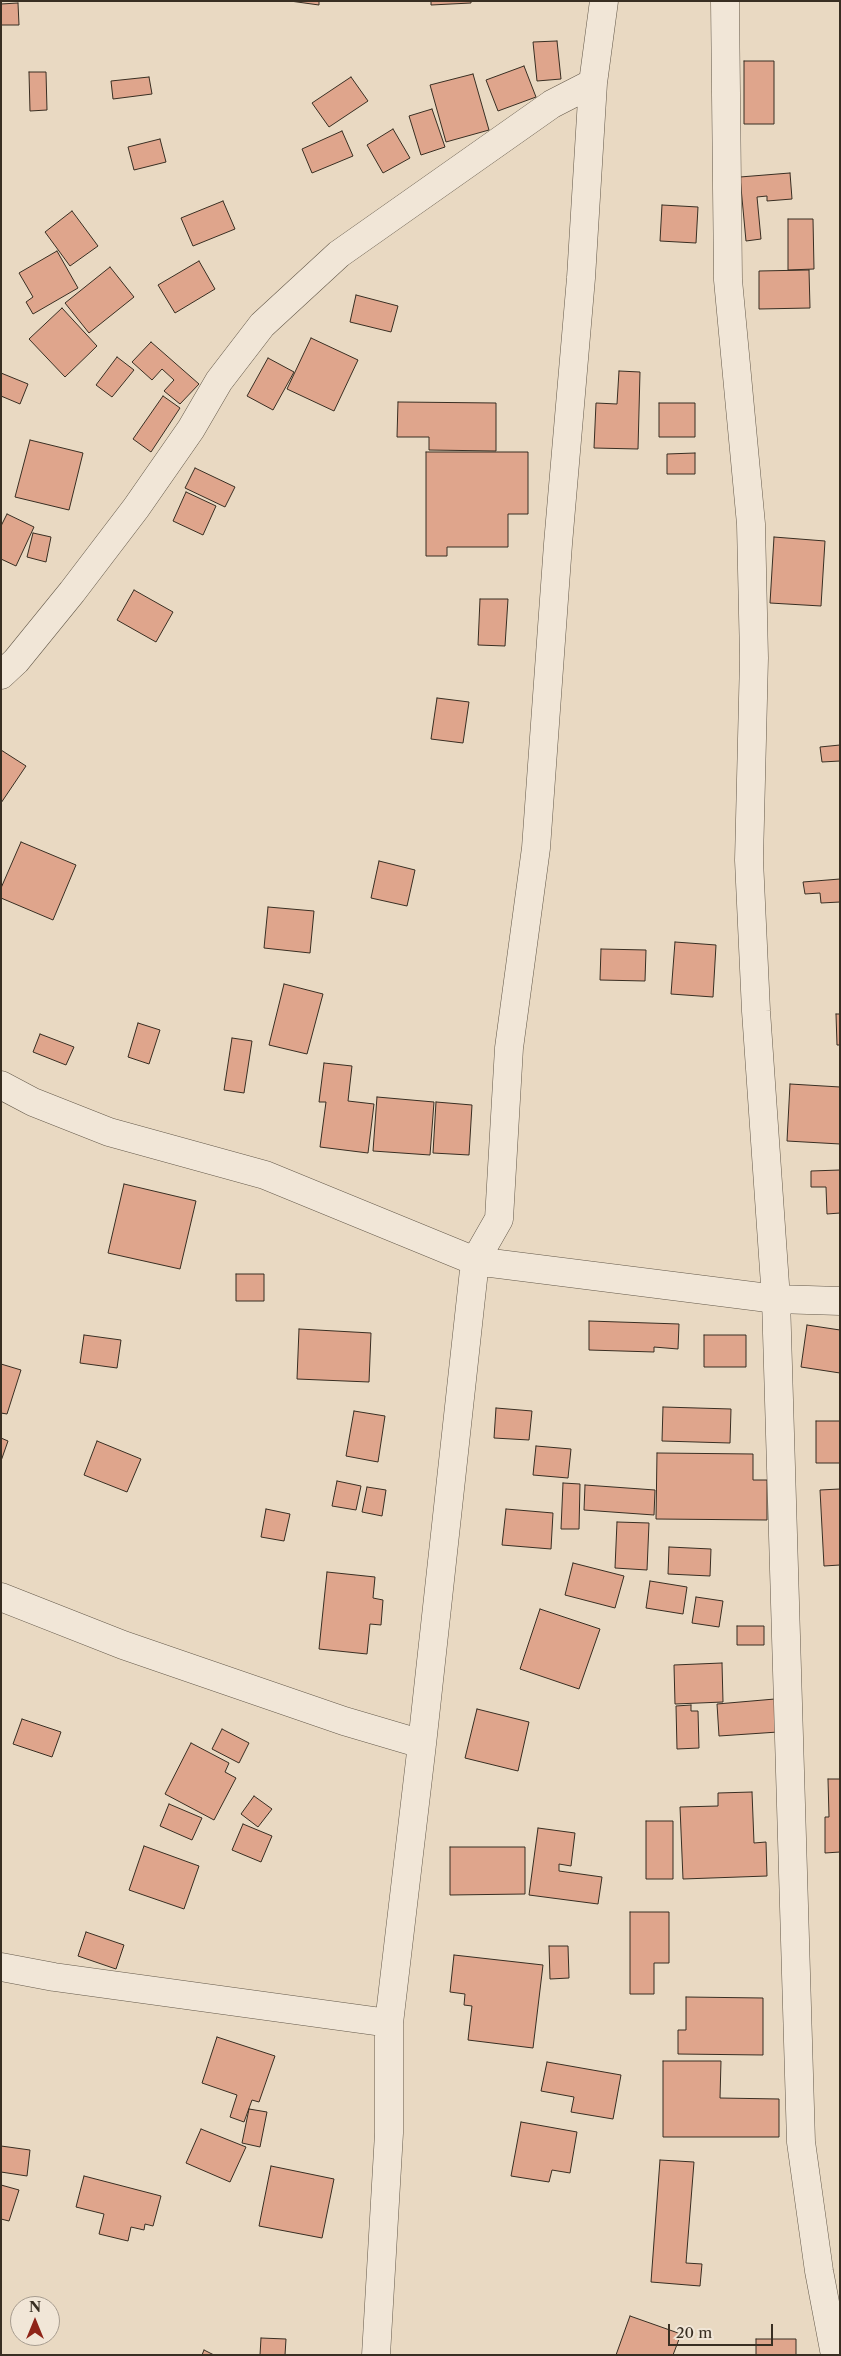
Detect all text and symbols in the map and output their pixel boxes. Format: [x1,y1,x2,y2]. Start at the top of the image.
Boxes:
north arrow [10,2296,60,2346]
text: N [29,2298,41,2316]
scale bar [671,2314,776,2346]
text: 20 m [676,2323,712,2342]

